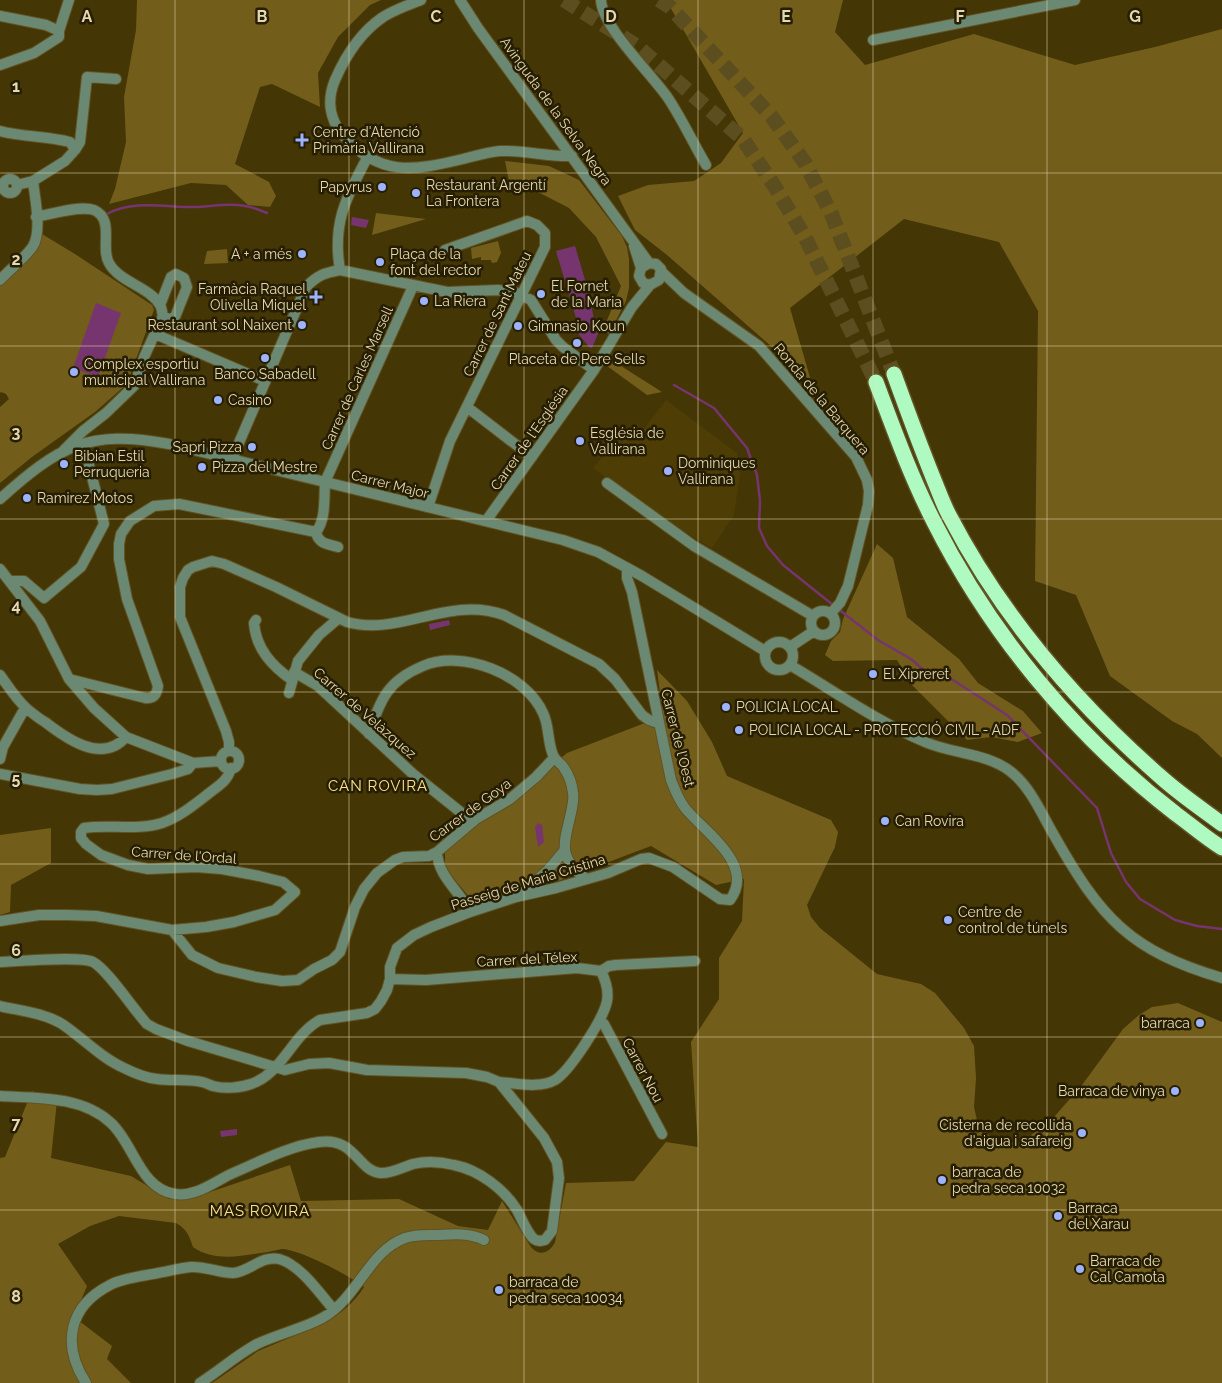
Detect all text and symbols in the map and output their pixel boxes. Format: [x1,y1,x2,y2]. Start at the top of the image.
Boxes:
text: A [82,7,93,26]
text: B [257,7,268,26]
text: C [431,7,442,26]
text: D [605,7,617,26]
text: E [781,7,791,26]
text: F [955,7,965,26]
text: G [1129,7,1141,26]
street label: Avinguda de la Selva Negra [497,34,615,188]
text: 1 [12,77,20,96]
place label: Centre d'Atenció Primària Vallirana [313,124,424,156]
marker: Centre d'Atenció Primària Vallirana [295,133,309,147]
place label: Restaurant Argentí La Frontera [426,177,547,209]
place label: Papyrus [320,179,372,195]
marker: Papyrus [376,181,388,193]
marker: Restaurant Argentí La Frontera [410,187,422,199]
place label: A + a més [231,246,292,262]
place label: Plaça de la font del rector [390,246,481,278]
marker: A + a més [296,248,308,260]
street label: Carrer de Sant Mateu [460,249,534,379]
text: 2 [11,250,21,269]
marker: Plaça de la font del rector [374,256,386,268]
place label: El Fornet de la Maria [551,278,622,310]
place label: Farmàcia Raquel Olivella Miquel [198,281,306,313]
marker: El Fornet de la Maria [535,288,547,300]
marker: Farmàcia Raquel Olivella Miquel [310,291,322,303]
place label: La Riera [434,293,486,309]
marker: La Riera [418,295,430,307]
street label: Carrer de Carles Marsell [318,304,396,452]
place label: Restaurant sol Naixent [147,317,292,333]
place label: Gimnasio Koun [528,318,625,334]
marker: Restaurant sol Naixent [296,319,308,331]
marker: Gimnasio Koun [512,320,524,332]
marker: Placeta de Pere Sells [571,337,583,349]
street label: Ronda de la Barquera [771,340,873,458]
place label: Placeta de Pere Sells [509,351,646,367]
marker: Banco Sabadell [259,352,271,364]
place label: Complex esportiu municipal Vallirana [84,356,205,388]
marker: Complex esportiu municipal Vallirana [68,366,80,378]
place label: Banco Sabadell [214,366,316,382]
street label: Carrer de l'Església [487,383,571,493]
place label: Casino [228,392,272,408]
marker: Casino [212,394,224,406]
text: 3 [12,423,21,442]
place label: Església de Vallirana [590,425,664,457]
marker: Església de Vallirana [574,435,586,447]
place label: Sapri Pizza [173,439,242,455]
marker: Sapri Pizza [246,441,258,453]
place label: Bibian Estil Perruqueria [74,448,150,480]
place label: Dominiques Vallirana [678,455,756,487]
marker: Bibian Estil Perruqueria [58,458,70,470]
place label: Pizza del Mestre [212,459,317,475]
marker: Pizza del Mestre [196,461,208,473]
marker: Dominiques Vallirana [662,465,674,477]
street label: Carrer Major [350,467,431,501]
place label: Ramirez Motos [37,490,133,506]
marker: Ramirez Motos [21,492,33,504]
text: 4 [11,596,21,615]
street label: Carrer de Velàzquez [311,664,419,762]
place label: El Xipreret [883,666,950,682]
marker: El Xipreret [867,668,879,680]
street label: Carrer de l'Oest [658,687,698,789]
place label: POLICIA LOCAL [736,699,838,715]
marker: POLICIA LOCAL [720,701,732,713]
place label: POLICIA LOCAL - PROTECCIÓ CIVIL - ADF [749,721,1019,738]
marker: POLICIA LOCAL - PROTECCIÓ CIVIL - ADF [733,724,745,736]
text: 5 [12,769,21,788]
street label: Carrer de Goya [426,775,514,845]
district label: CAN ROVIRA [328,777,428,795]
place label: Can Rovira [895,813,964,829]
marker: Can Rovira [879,815,891,827]
street label: Carrer de l'Ordal [131,843,237,867]
street label: Passeig de Maria Cristina [449,851,607,913]
place label: Centre de control de túnels [958,904,1067,936]
marker: Centre de control de túnels [942,914,954,926]
text: 6 [11,941,21,960]
street label: Carrer del Télex [476,948,578,970]
place label: barraca [1141,1015,1190,1031]
marker: barraca [1194,1017,1206,1029]
street label: Carrer Nou [619,1035,667,1105]
place label: Barraca de vinya [1058,1083,1165,1099]
marker: Barraca de vinya [1169,1085,1181,1097]
text: 7 [12,1114,21,1133]
place label: Cisterna de recollida d'aigua i safareig [939,1117,1072,1149]
marker: Cisterna de recollida d'aigua i safareig [1076,1127,1088,1139]
place label: barraca de pedra seca 10032 [952,1164,1065,1196]
marker: barraca de pedra seca 10032 [936,1174,948,1186]
place label: Barraca del Xarau [1068,1200,1129,1232]
district label: MAS ROVIRA [210,1202,310,1220]
marker: Barraca del Xarau [1052,1210,1064,1222]
place label: Barraca de Cal Camota [1090,1253,1165,1285]
marker: Barraca de Cal Camota [1074,1263,1086,1275]
place label: barraca de pedra seca 10034 [509,1274,623,1306]
marker: barraca de pedra seca 10034 [493,1284,505,1296]
text: 8 [11,1287,21,1306]

